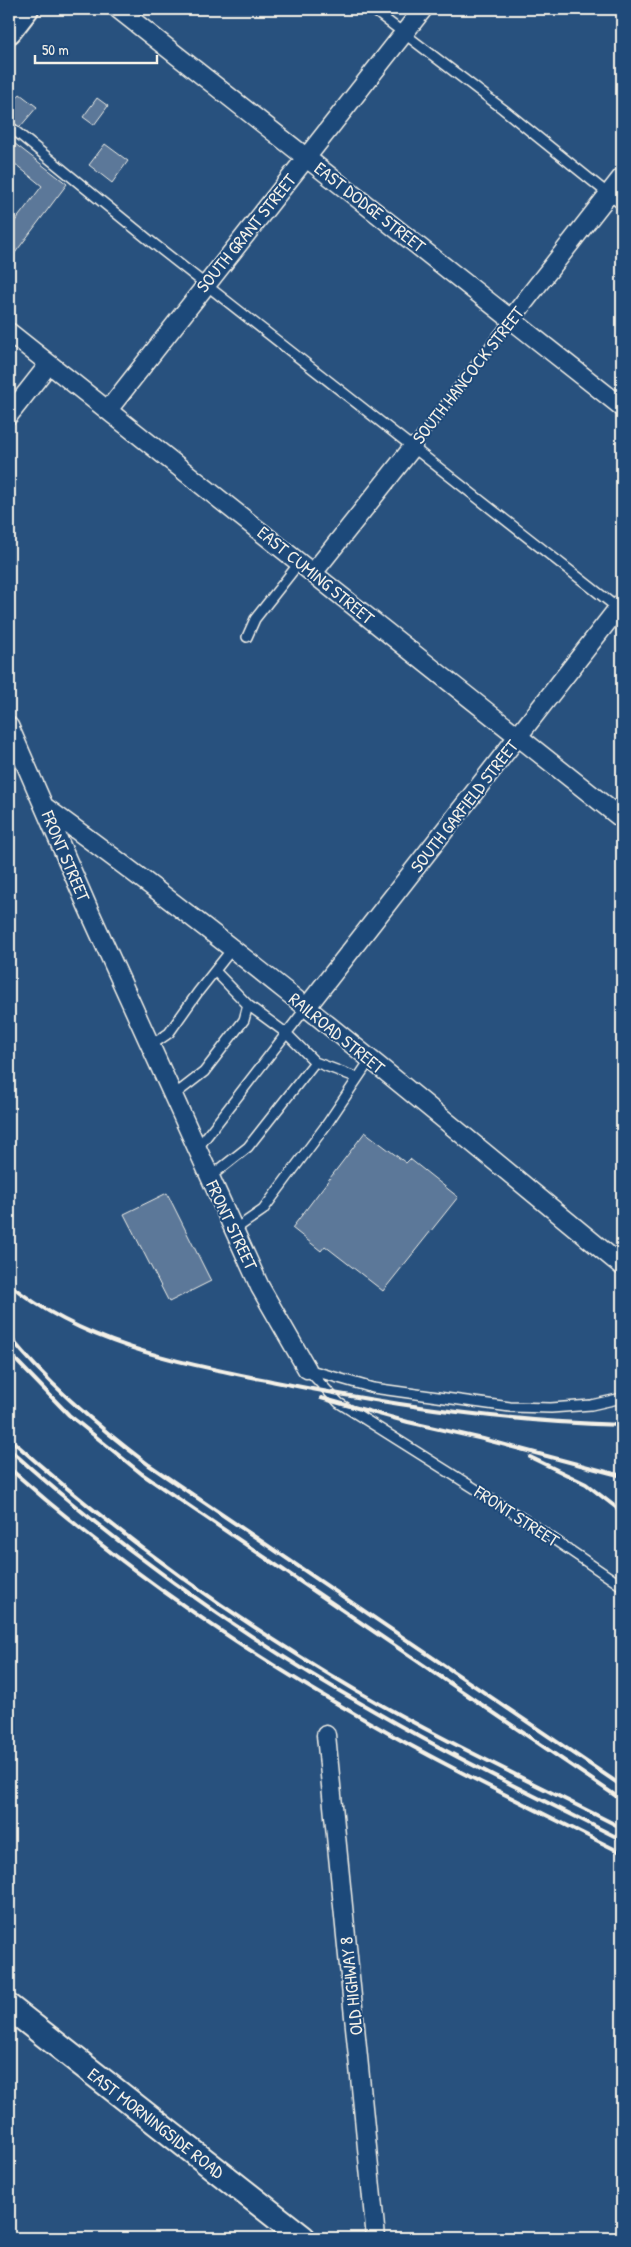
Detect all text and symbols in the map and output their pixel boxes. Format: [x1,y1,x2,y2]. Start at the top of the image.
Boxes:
scale bar [35,32,158,64]
text: 50 m [42,39,69,60]
street label: EAST DODGE STREET [309,156,431,259]
street label: SOUTH GRANT STREET [190,168,302,298]
street label: SOUTH HANCOCK STREET [406,300,530,449]
street label: EAST CUMING STREET [252,520,380,630]
street label: SOUTH GARFIELD STREET [404,734,524,878]
street label: FRONT STREET [35,806,97,906]
street label: RAILROAD STREET [284,987,391,1080]
street label: FRONT STREET [200,1175,264,1274]
street label: FRONT STREET [469,1479,565,1553]
street label: OLD HIGHWAY 8 [333,1935,369,2036]
street label: EAST MORNINGSIDE ROAD [82,2062,230,2185]

